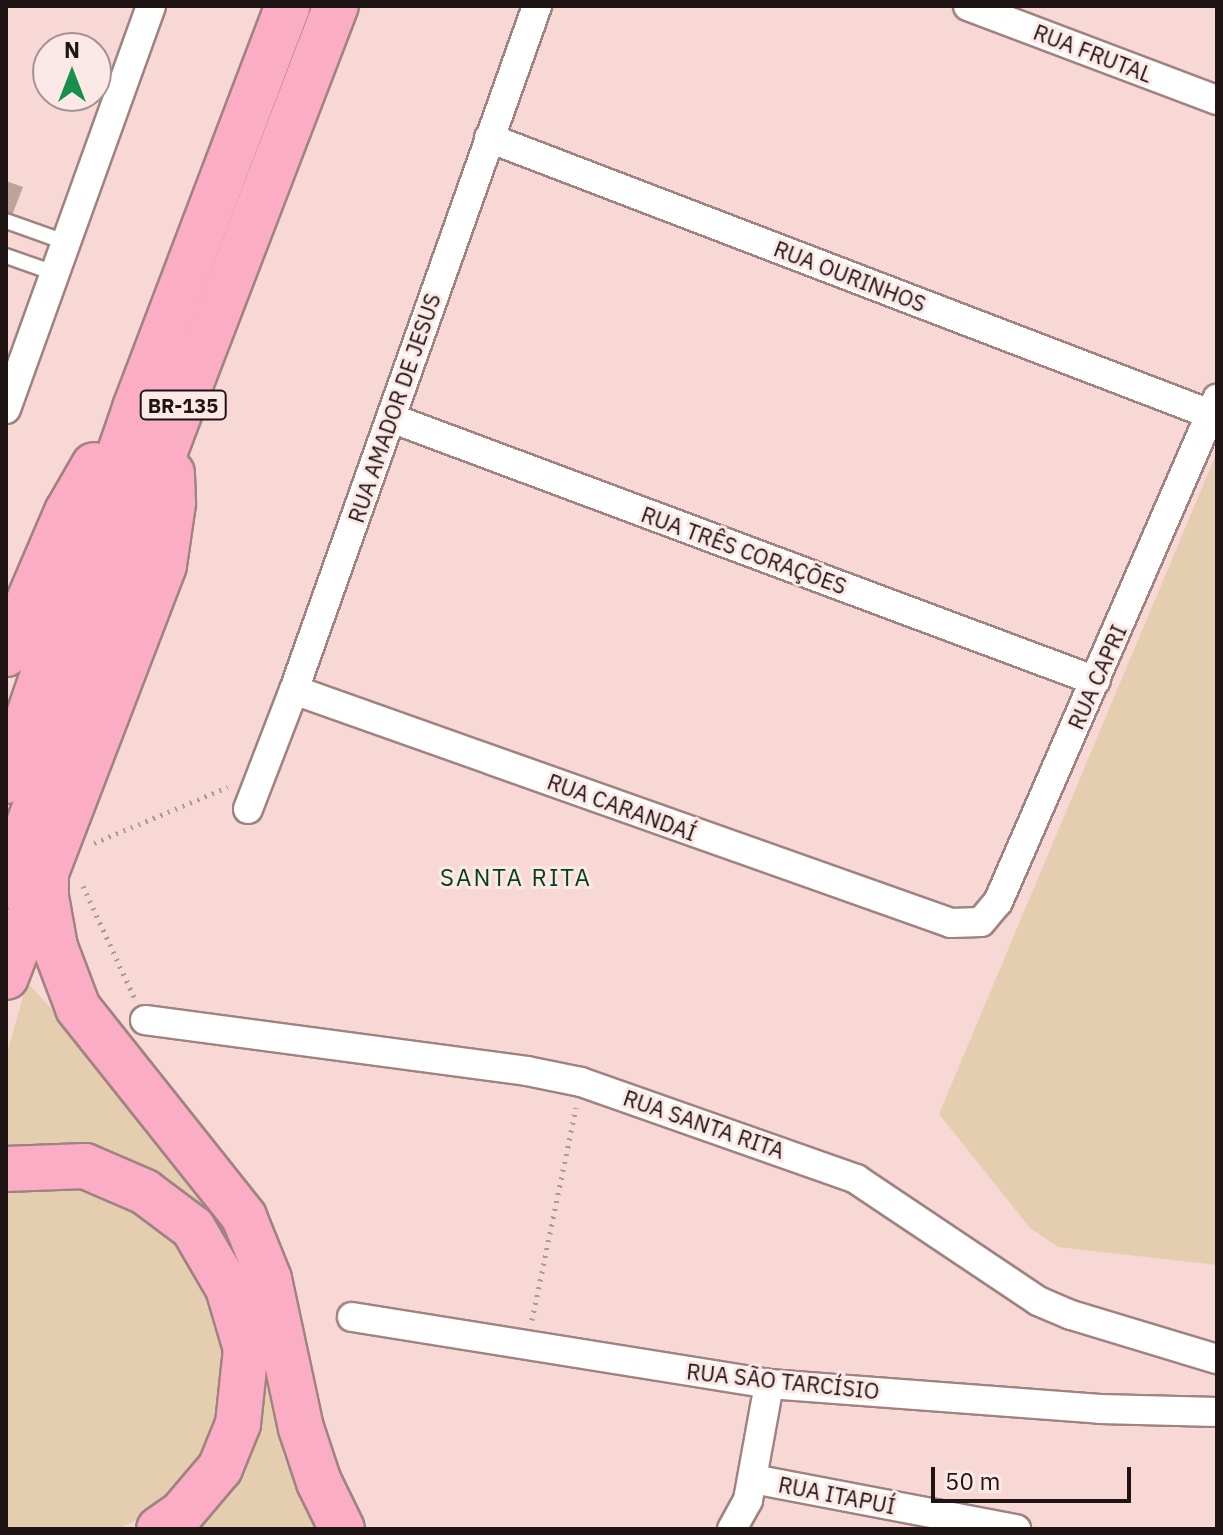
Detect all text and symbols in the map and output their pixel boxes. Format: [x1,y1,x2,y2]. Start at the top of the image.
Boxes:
street label: RUA FRUTAL [1030,18,1156,88]
north arrow [32,32,112,112]
text: N [64,35,80,64]
street label: RUA OURINHOS [770,235,930,317]
street label: RUA AMADOR DE JESUS [342,290,446,526]
road number: BR-135 [139,389,227,421]
street label: RUA TRÊS CORAÇÕES [638,501,850,599]
street label: RUA CAPRI [1062,621,1132,733]
street label: RUA CARANDAÍ [544,768,700,846]
district label: SANTA RITA [440,864,592,892]
street label: RUA SANTA RITA [620,1084,788,1164]
street label: RUA SÃO TARCÍSIO [685,1358,881,1404]
scale bar [935,1451,1135,1501]
text: 50 m [945,1465,1000,1497]
street label: RUA ITAPUÍ [776,1471,898,1519]

